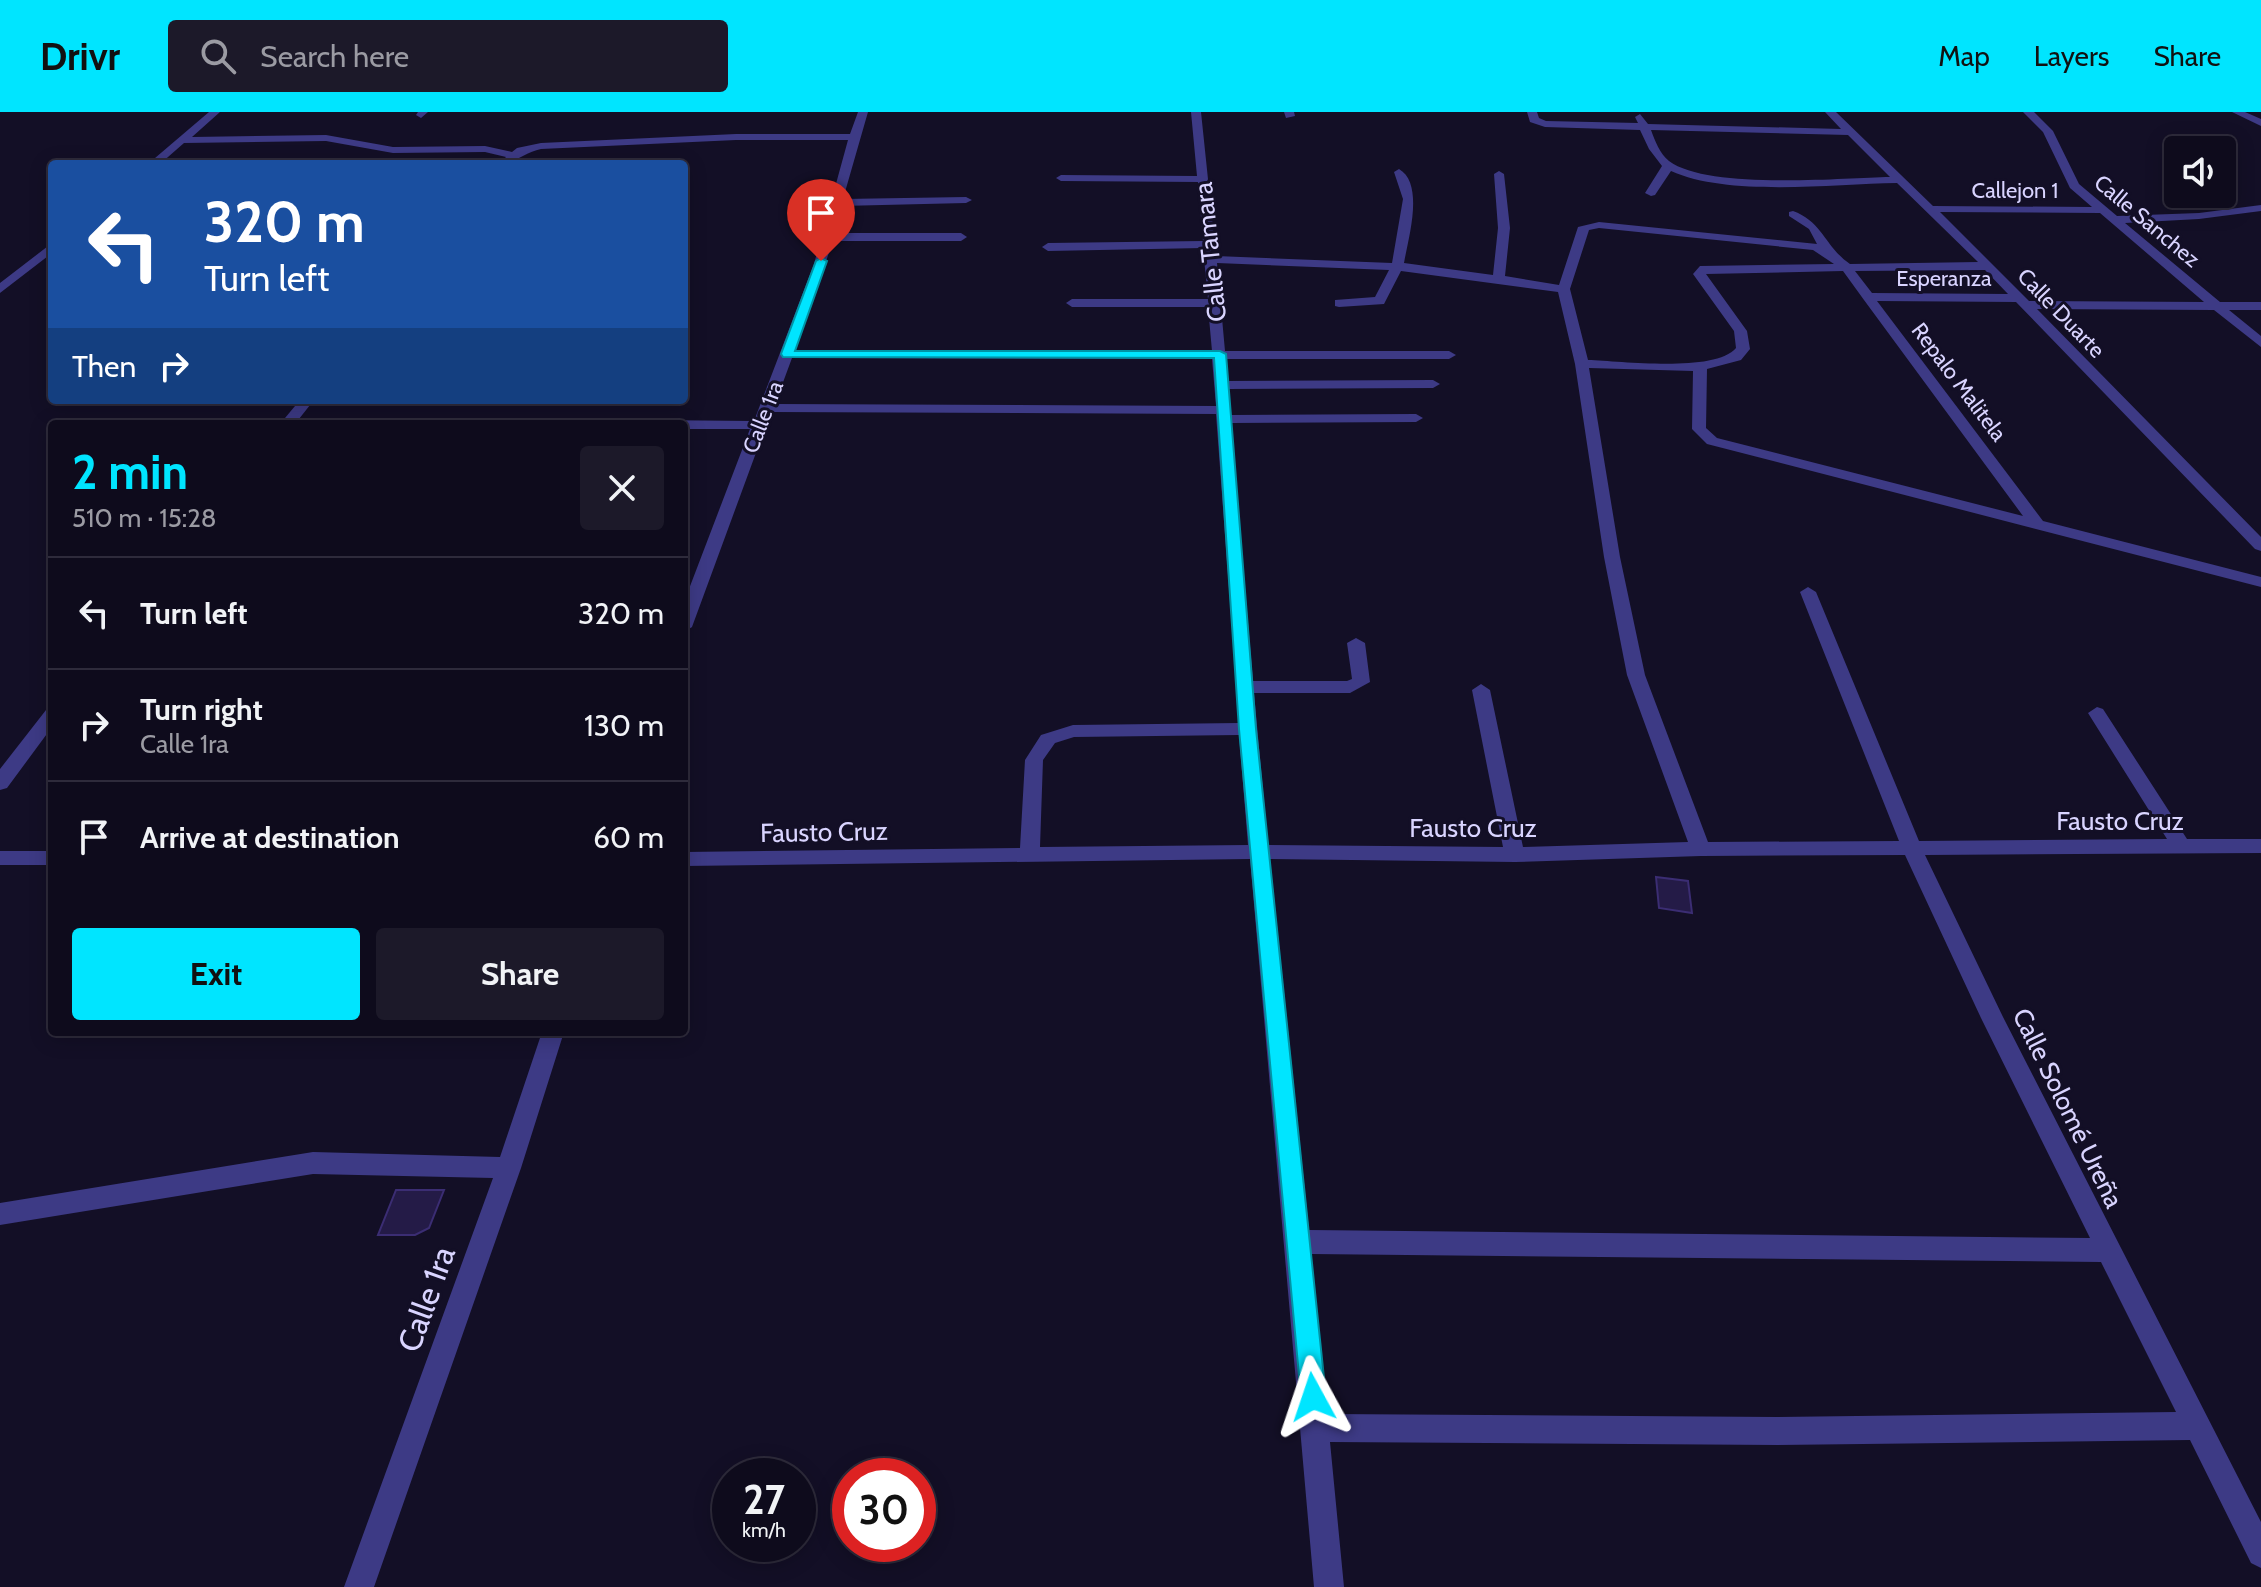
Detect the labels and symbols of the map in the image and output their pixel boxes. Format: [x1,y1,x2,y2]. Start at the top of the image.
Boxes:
street label: Calle Sanchez [2089,169,2205,273]
street label: Callejon 1 [1972,177,2058,204]
pin [787,179,855,261]
street label: Calle Tamara [1187,180,1233,323]
street label: Calle Duarte [2012,263,2110,363]
street label: Esperanza [1896,265,1992,292]
street label: Repalo Malitela [1906,317,2013,447]
street label: Calle 1ra [737,377,789,457]
street label: Fausto Cruz [2056,805,2184,837]
street label: Fausto Cruz [1409,812,1537,844]
street label: Fausto Cruz [760,815,888,849]
street label: Calle Solomé Ureña [2006,1003,2130,1214]
street label: Calle 1ra [389,1240,463,1357]
position arrow [1271,1355,1355,1439]
speed limit sign: 30 [832,1458,936,1562]

